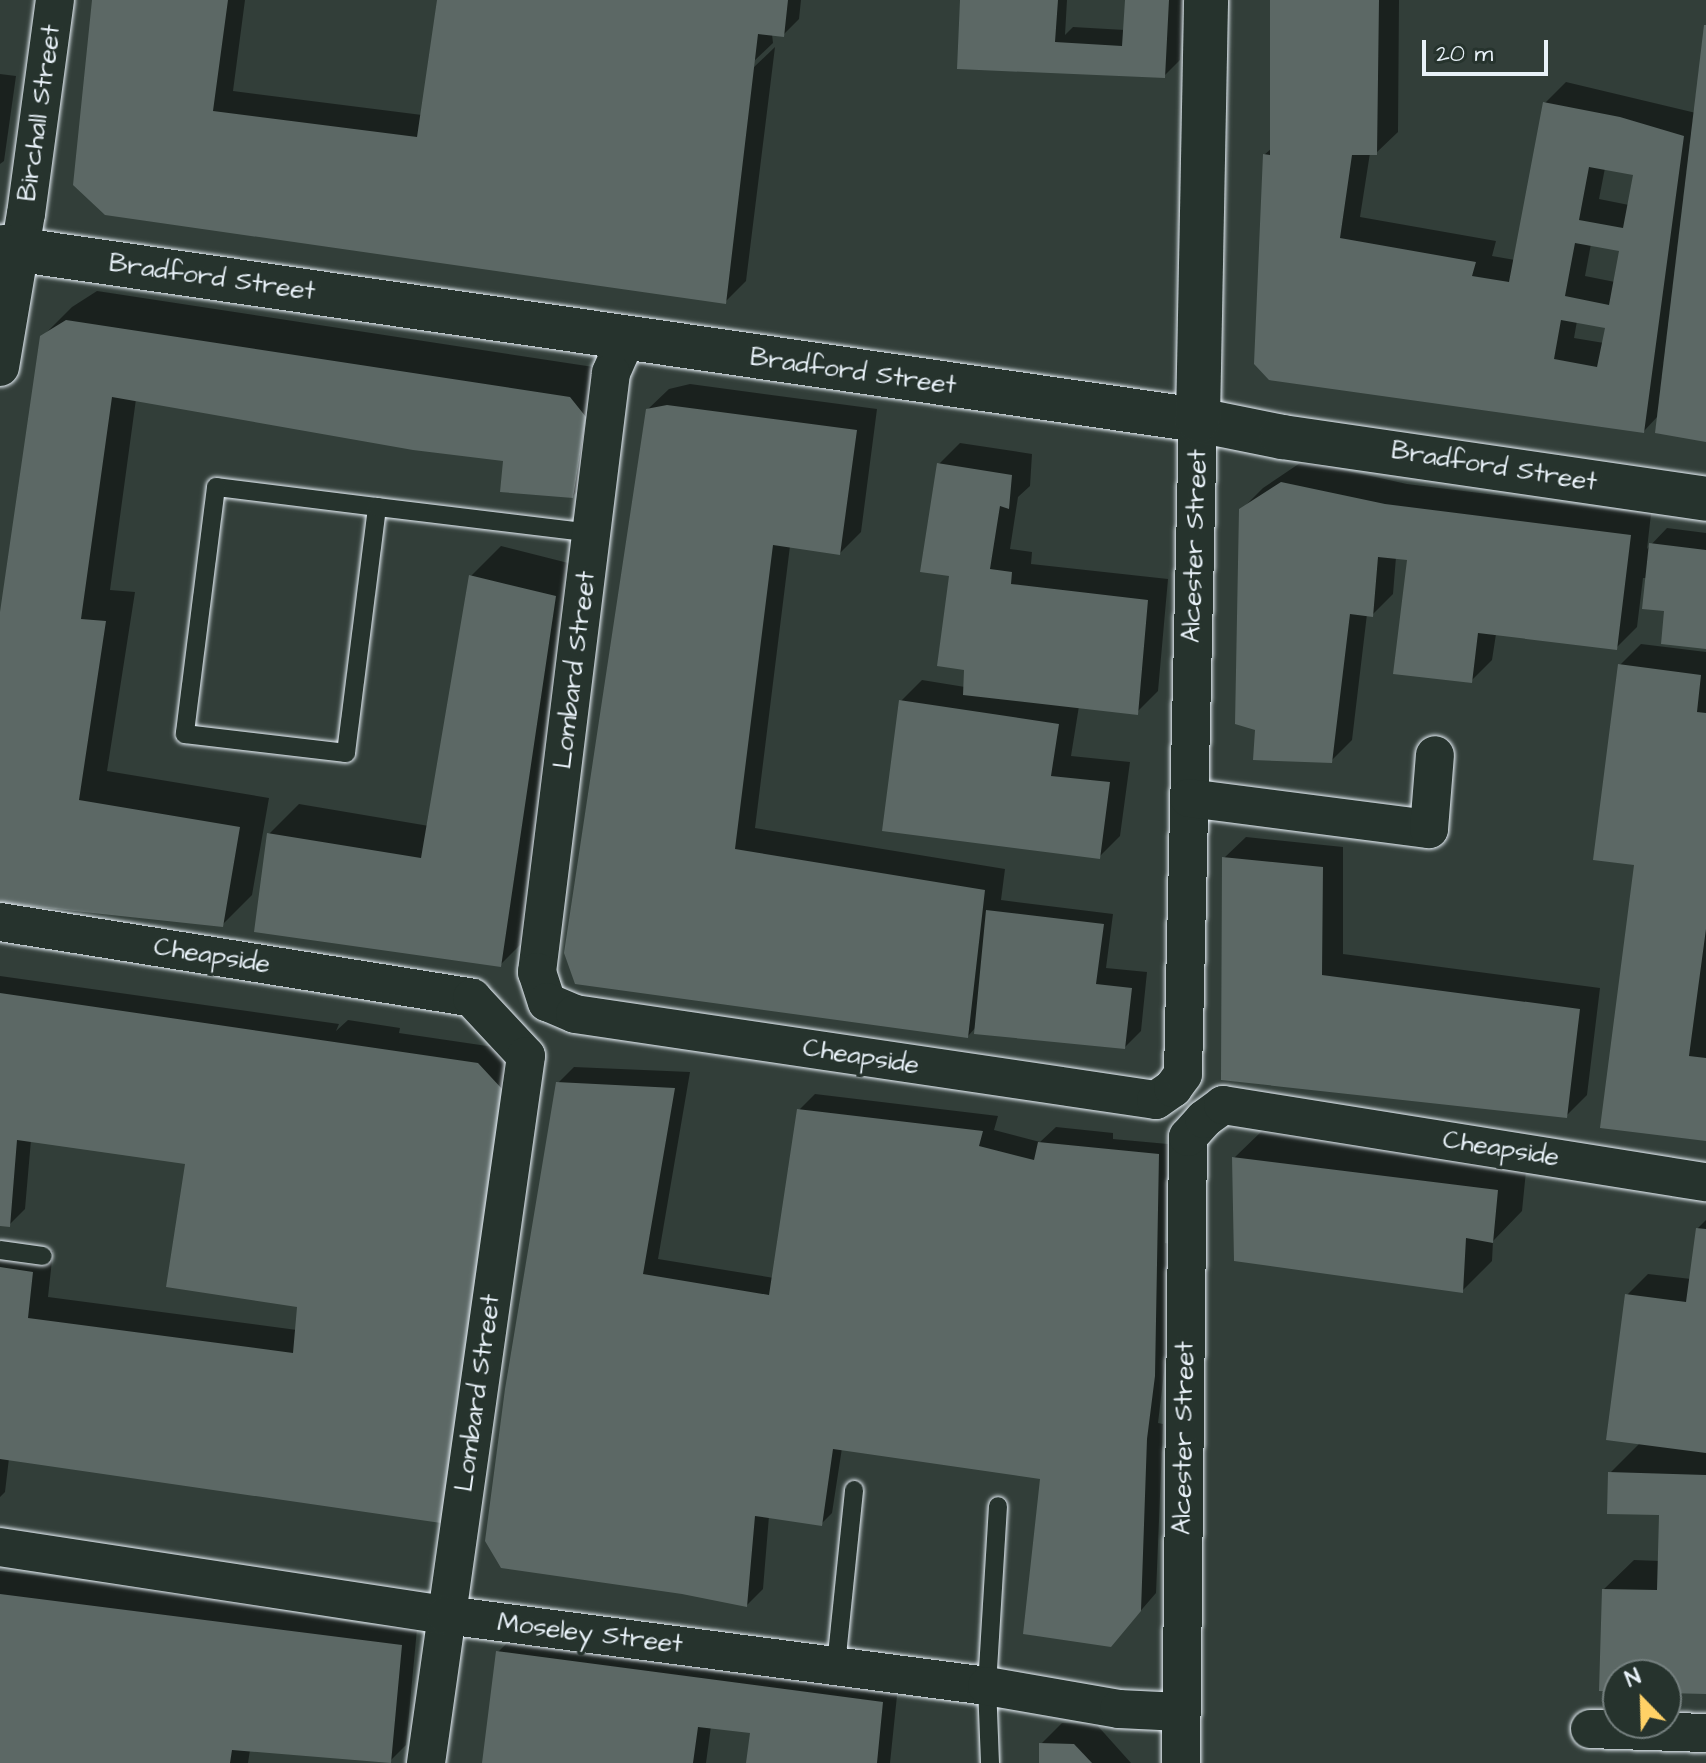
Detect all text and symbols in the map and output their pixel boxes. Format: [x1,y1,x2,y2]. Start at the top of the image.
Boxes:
street label: Birchall Street [12,23,68,203]
scale bar [1426,24,1552,74]
text: 20 m [1436,37,1493,71]
street label: Bradford Street [107,248,317,308]
street label: Bradford Street [748,342,958,402]
street label: Bradford Street [1389,435,1599,499]
street label: Alcester Street [1176,449,1214,643]
street label: Lombard Street [547,569,603,771]
street label: Cheapside [152,931,272,981]
street label: Cheapside [801,1032,921,1082]
street label: Cheapside [1441,1124,1561,1174]
street label: Lombard Street [449,1292,507,1494]
street label: Alcester Street [1167,1341,1201,1535]
street label: Moseley Street [496,1607,684,1661]
north arrow [1602,1659,1682,1739]
text: N [1621,1661,1646,1695]

